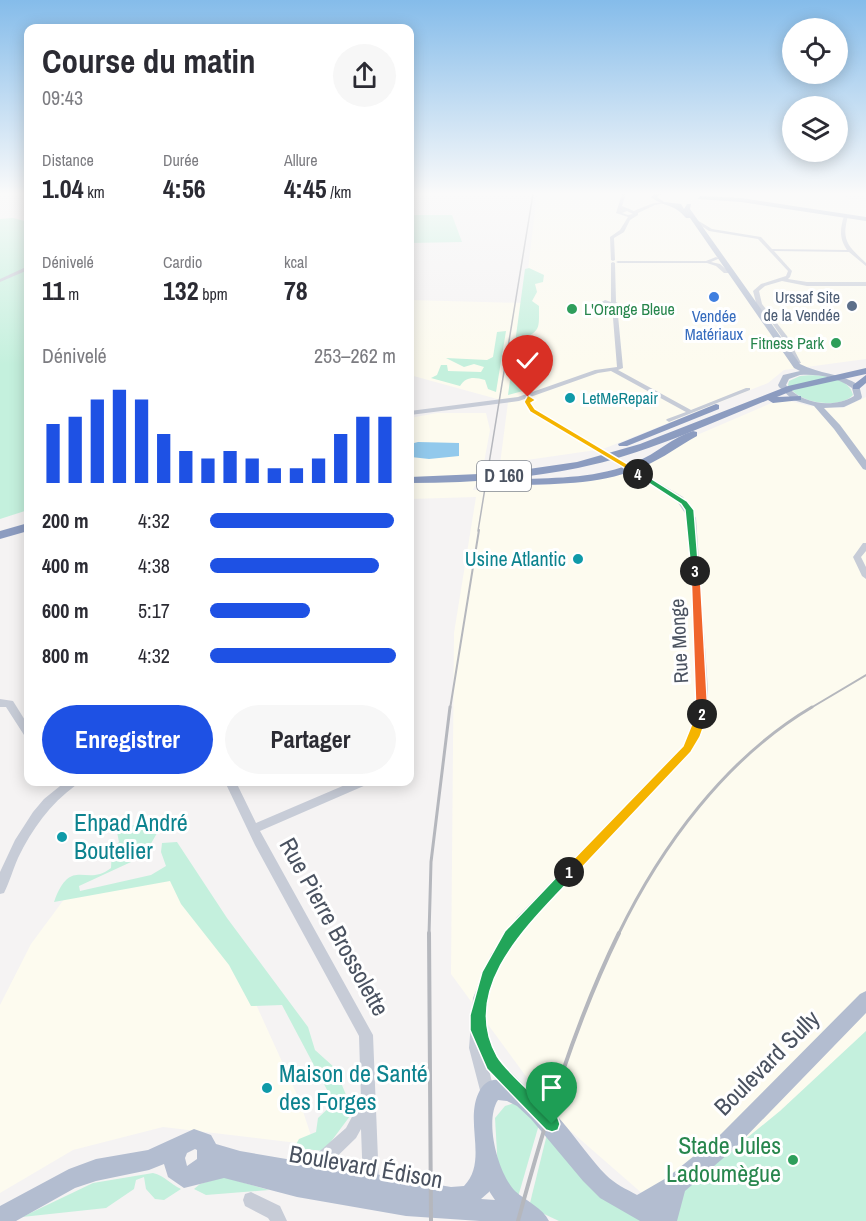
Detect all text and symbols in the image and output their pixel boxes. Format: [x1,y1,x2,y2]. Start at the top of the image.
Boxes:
map controls [782,18,848,162]
button: locate [782,18,848,84]
text: Course du matin [42,39,256,83]
button: share [333,44,396,107]
text: 09:43 [42,84,83,111]
button: layers [782,96,848,162]
text: Distance [42,149,94,171]
text: Durée [163,149,199,171]
text: Allure [284,149,318,171]
text: 1.04 [42,171,84,206]
text: 4:56 [163,171,206,206]
text: 4:45 [284,171,327,206]
text: km [84,181,105,203]
text: /km [327,181,351,203]
text: Dénivelé [42,251,94,273]
text: Cardio [163,251,202,273]
text: kcal [284,251,307,273]
text: 11 [42,273,65,308]
text: 132 [163,273,199,308]
text: 78 [284,273,308,308]
text: m [65,283,79,305]
text: bpm [199,283,228,305]
place label: Urssaf Site de la Vendée [763,286,840,326]
marker: Vendée Matériaux [707,290,721,304]
place label: L'Orange Bleue [584,298,675,320]
marker: Urssaf Site de la Vendée [845,299,859,313]
marker: L'Orange Bleue [565,302,579,316]
place label: Vendée Matériaux [685,305,744,345]
place label: Fitness Park [750,332,824,354]
pin [502,335,553,397]
marker: Fitness Park [829,336,843,350]
text: Dénivelé [42,342,107,369]
text: 253–262 m [314,342,396,369]
icon: check [511,344,544,377]
place label: LetMeRepair [582,387,658,409]
marker: LetMeRepair [563,391,577,405]
pin: 4 [623,459,653,489]
road number: D 160 [477,461,531,491]
text: 4 [634,463,642,485]
text: 200 m [42,507,89,534]
text: 4:32 [138,507,170,534]
place label: Usine Atlantic [465,545,566,572]
text: 400 m [42,552,89,579]
text: 4:38 [138,552,170,579]
marker: Usine Atlantic [571,552,585,566]
pin: 3 [680,556,710,586]
text: 3 [691,560,699,582]
text: 600 m [42,597,89,624]
text: 5:17 [138,597,170,624]
street label: Rue Monge [663,598,694,684]
text: 800 m [42,642,89,669]
text: 4:32 [138,642,170,669]
pin: 2 [687,699,717,729]
text: 2 [698,703,706,725]
button: Enregistrer [42,705,213,774]
button: Partager [225,705,396,774]
place label: Ehpad André Boutelier [74,806,188,866]
marker: Ehpad André Boutelier [55,830,69,844]
street label: Rue Pierre Brossolette [273,832,397,1021]
pin: 1 [554,857,584,887]
text: 1 [565,861,573,883]
street label: Boulevard Sully [707,1003,826,1122]
place label: Maison de Santé des Forges [279,1057,428,1117]
pin [526,1062,577,1124]
icon: arrive [535,1071,568,1104]
marker: Maison de Santé des Forges [260,1081,274,1095]
place label: Stade Jules Ladoumègue [666,1129,781,1189]
street label: Boulevard Édison [287,1137,445,1195]
marker: Stade Jules Ladoumègue [786,1153,800,1167]

